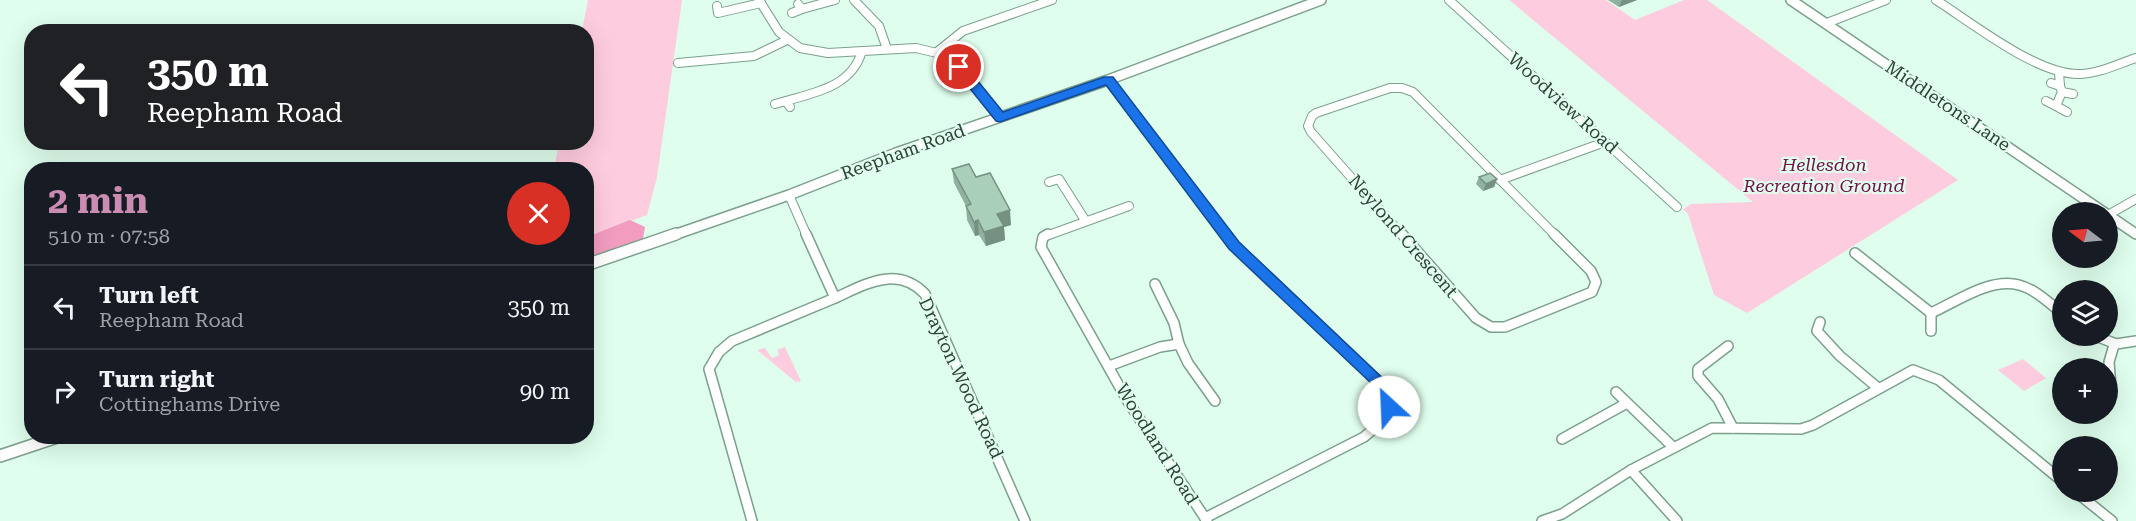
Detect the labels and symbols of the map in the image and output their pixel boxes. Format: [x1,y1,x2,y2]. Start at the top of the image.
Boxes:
pin [933,41,984,92]
street label: Woodview Road [1504,48,1623,158]
street label: Middletons Lane [1882,56,2015,155]
street label: Reepham Road [838,119,968,184]
park label: Hellesdon Recreation Ground [1742,154,1905,196]
street label: Neylond Crescent [1344,170,1463,302]
north arrow [2052,202,2118,268]
street label: Drayton Wood Road [915,294,1008,462]
position arrow [1357,375,1421,439]
street label: Woodland Road [1112,379,1203,508]

